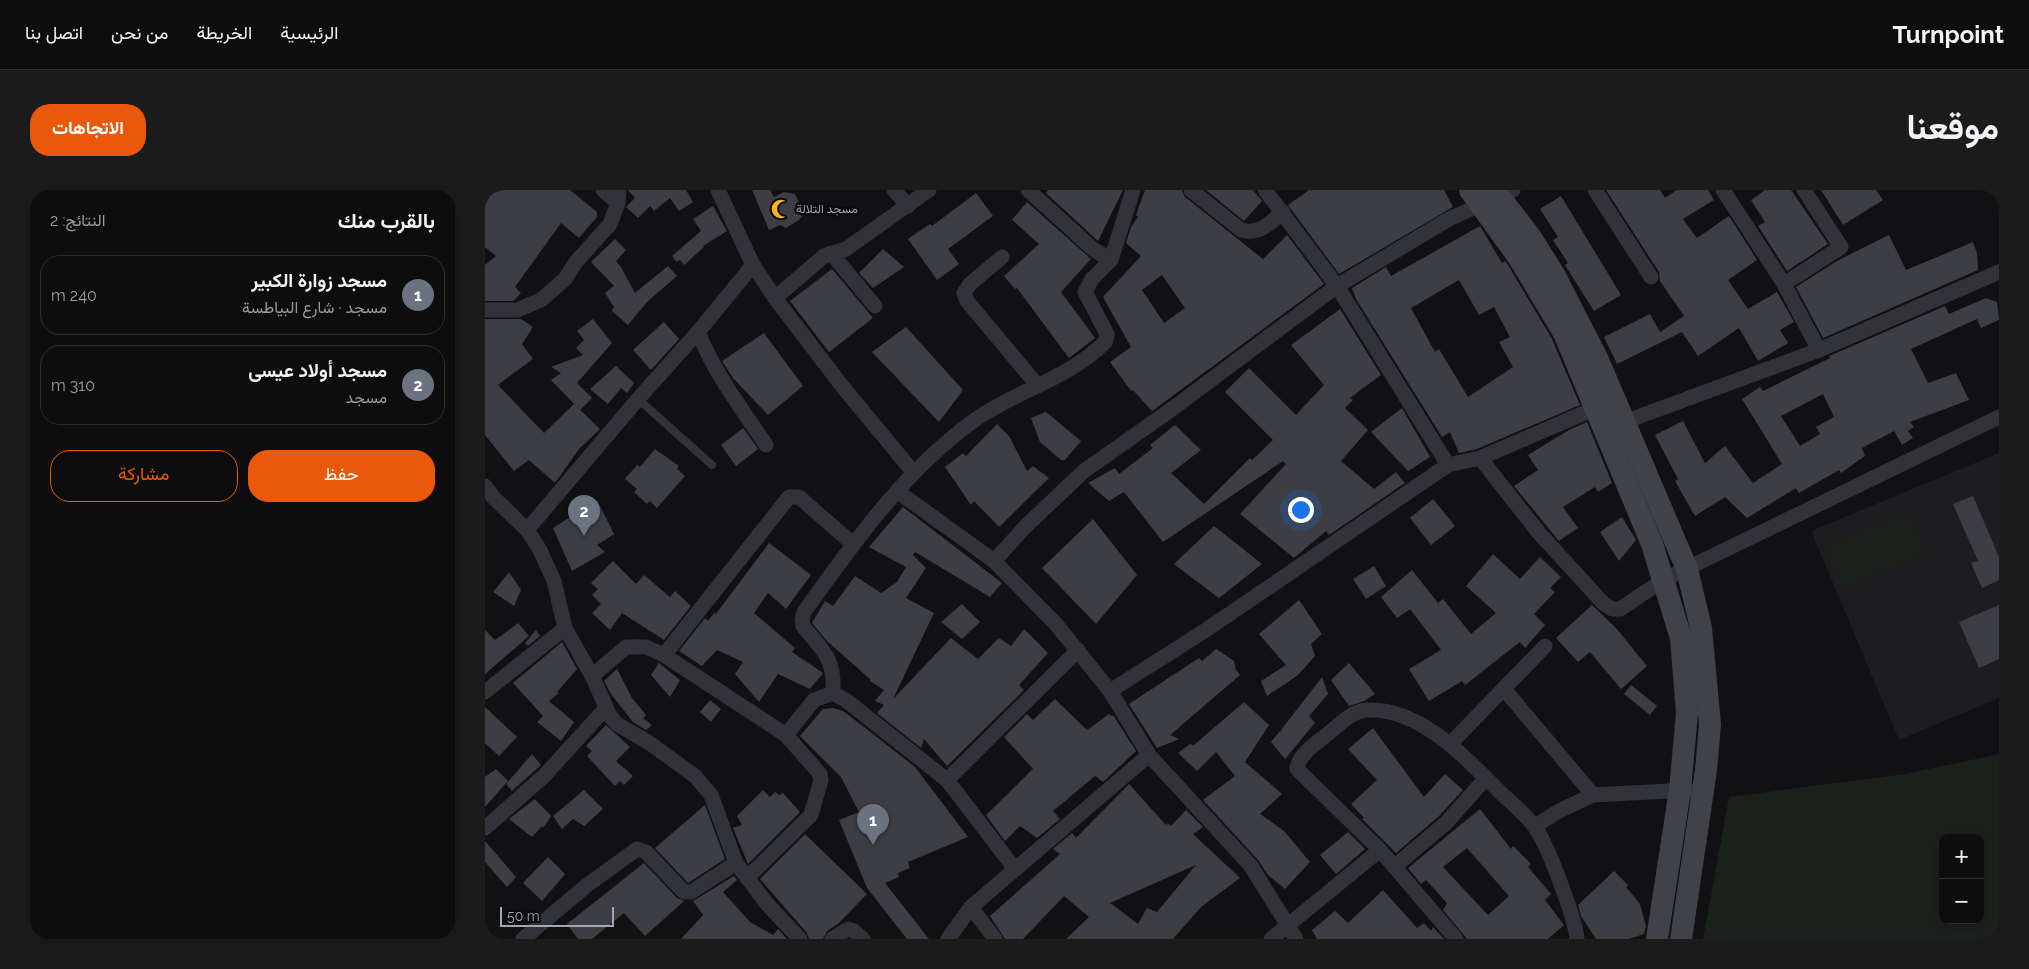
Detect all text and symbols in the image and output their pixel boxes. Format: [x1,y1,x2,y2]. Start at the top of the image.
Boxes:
text: Turnpoint [1892,20,2004,49]
text: اتصل بنا [25,22,83,43]
text: من نحن [111,22,168,43]
text: الخريطة [196,22,252,43]
text: الرئيسية [280,22,338,43]
button: الاتجاهات [30,104,146,156]
text: موقعنا [1906,106,1999,147]
mosque icon: مسجد التلالة [770,198,792,220]
place label: مسجد التلالة [796,202,858,216]
text: بالقرب منك [338,208,435,233]
text: النتائج: 2 [50,211,105,230]
text: مسجد زوارة الكبير [251,269,387,291]
text: 240 m [51,286,97,305]
text: 1 [414,286,422,305]
text: مسجد · شارع البياطسة [242,298,387,317]
text: مسجد أولاد عيسى [248,359,387,381]
text: 310 m [51,376,95,395]
text: 2 [413,376,423,395]
text: مسجد [346,388,387,407]
button: مشاركة [50,450,238,502]
button: حفظ [248,450,435,502]
pin: 2 [568,495,600,536]
your location [1288,497,1314,523]
pin: 1 [857,804,889,845]
map controls [1939,834,1984,924]
button: + [1939,834,1984,879]
button: − [1939,879,1984,924]
scale bar [500,904,614,927]
text: 50 m [507,908,540,924]

